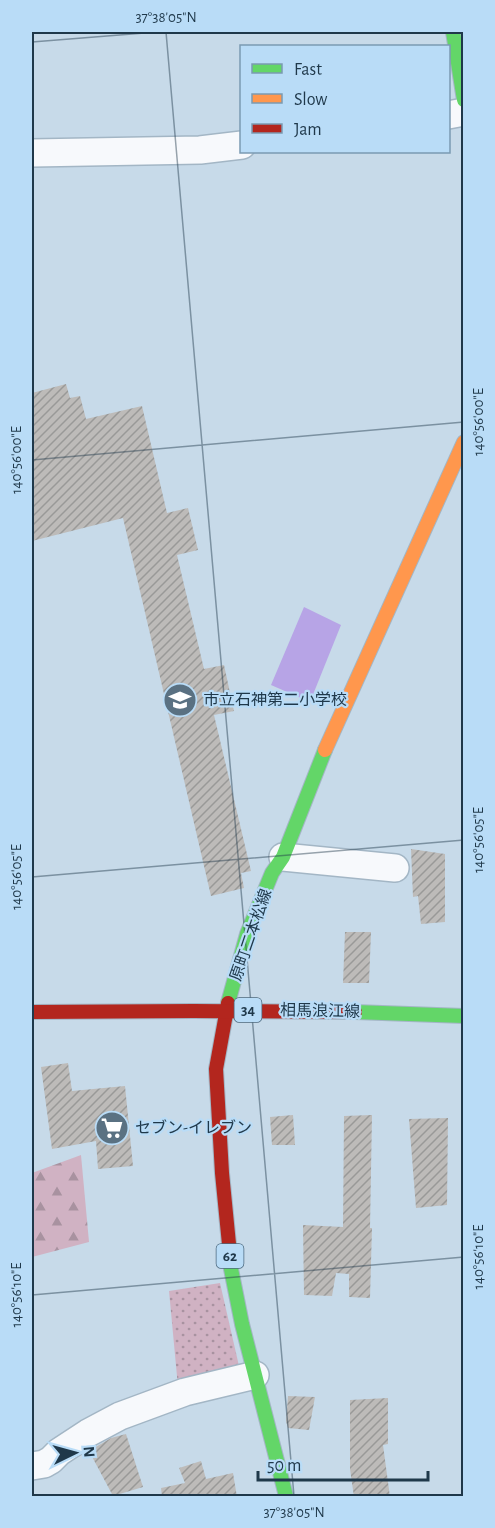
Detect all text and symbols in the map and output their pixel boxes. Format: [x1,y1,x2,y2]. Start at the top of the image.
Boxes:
text: 37°38'05"N [135,10,197,25]
legend [240,45,450,153]
text: Fast [294,61,322,79]
text: Slow [294,91,327,109]
text: Jam [294,121,322,139]
text: 140°56'00"E [471,388,486,456]
text: 140°56'00"E [9,426,24,494]
school or university icon: 市立石神第二小学校 [162,682,198,718]
place label: 市立石神第二小学校 [203,691,347,708]
text: 140°56'05"E [471,807,486,873]
text: 140°56'05"E [9,844,24,910]
street label: 原町二本松線 [227,887,274,983]
road number: 34 [234,998,262,1022]
street label: 相馬浪江線 [280,1001,360,1020]
supermarket icon: セブン-イレブン [94,1110,130,1146]
place label: セブン-イレブン [135,1119,252,1136]
text: 140°56'10"E [471,1224,486,1290]
road number: 62 [216,1244,244,1268]
text: 140°56'10"E [9,1262,24,1328]
north arrow [45,1423,105,1483]
scale bar [258,1444,428,1482]
text: N [80,1446,97,1458]
text: 50 m [267,1457,301,1475]
text: 37°38'05"N [263,1505,325,1520]

